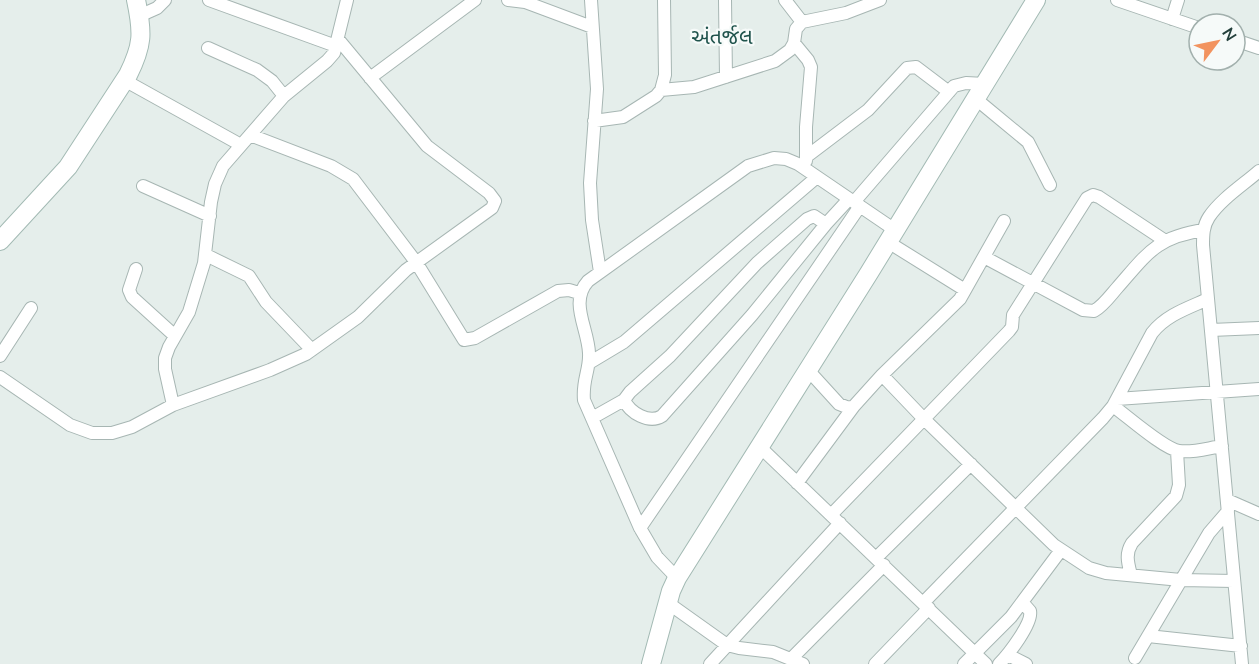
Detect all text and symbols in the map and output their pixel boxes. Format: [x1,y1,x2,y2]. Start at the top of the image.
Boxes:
north arrow [1187,12,1247,72]
district label: અંતર્જલ [691,23,753,51]
text: N [1216,24,1241,45]

